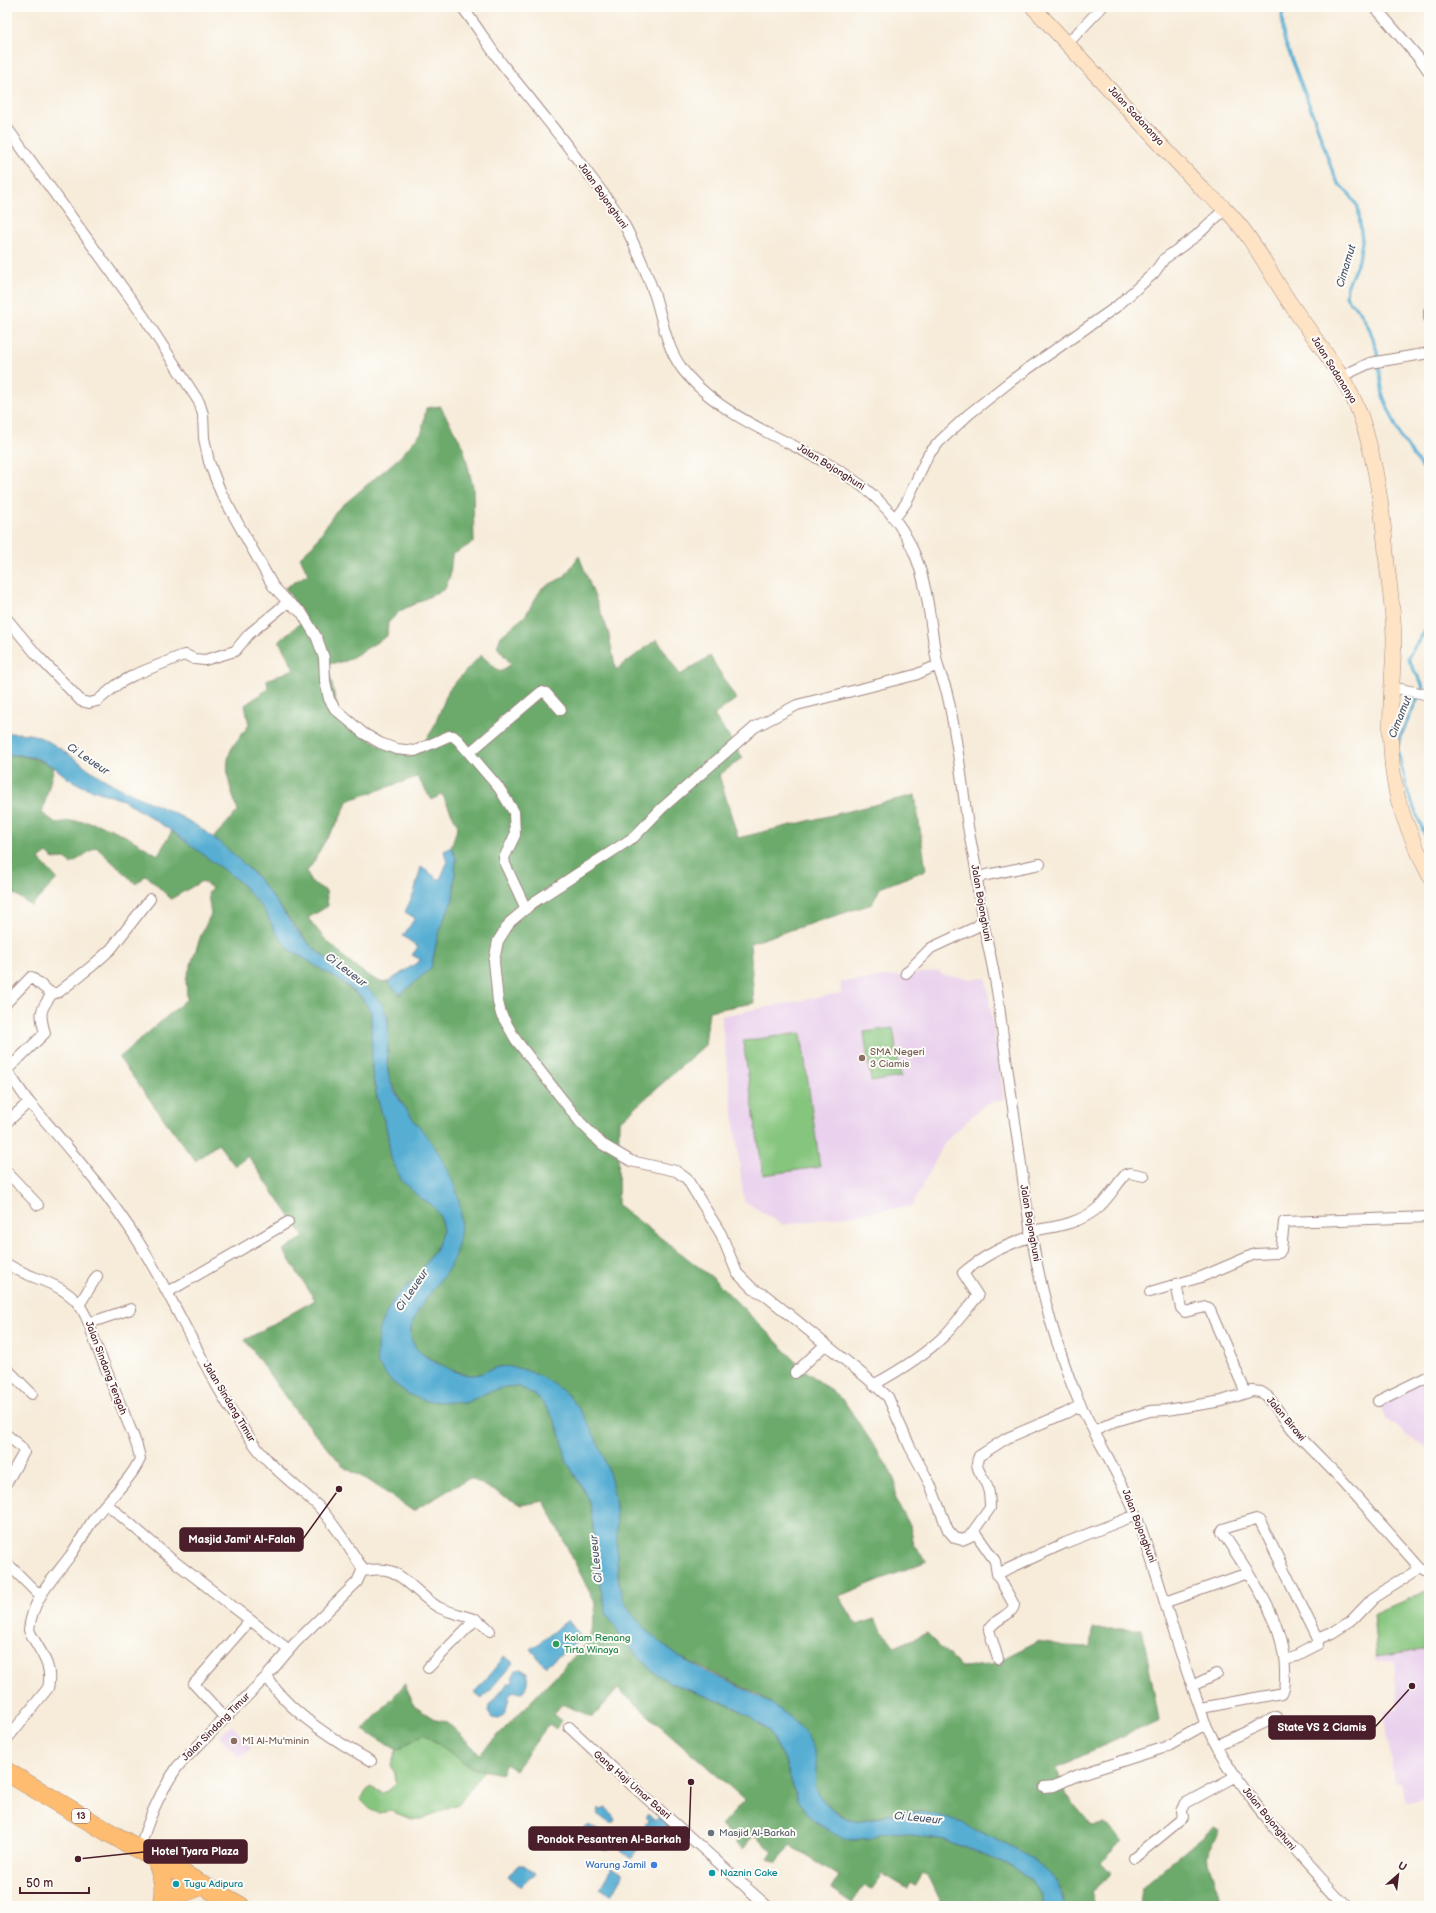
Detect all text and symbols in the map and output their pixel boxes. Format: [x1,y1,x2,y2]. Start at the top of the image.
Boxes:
street label: Jalan Sadananya [1105,84,1167,148]
street label: Jalan Bojonghuni [576,161,630,231]
water label: Cimamut [1333,242,1359,289]
street label: Jalan Sadananya [1309,334,1360,406]
street label: Jalan Bojonghuni [795,441,867,493]
water label: Cimamut [1386,694,1415,740]
water label: Ci Leueur [64,740,112,778]
street label: Jalan Bojonghuni [968,864,994,942]
water label: Ci Leueur [323,950,370,990]
place label: SMA Negeri 3 Ciamis [870,1046,925,1070]
marker: SMA Negeri 3 Ciamis [857,1053,867,1063]
street label: Jalan Bojonghuni [1017,1184,1043,1262]
water label: Ci Leueur [393,1266,432,1313]
street label: Jalan Sindang Tengah [83,1319,130,1417]
street label: Jalan Sindang Timur [200,1360,258,1445]
street label: Jalan Birawi [1264,1394,1308,1444]
street label: Jalan Bojonghuni [1119,1488,1159,1564]
callout: Masjid Jami' Al-Falah [180,1528,303,1551]
text: Masjid Jami' Al-Falah [188,1533,296,1546]
water label: Ci Leueur [587,1533,605,1584]
place label: Kolam Renang Tirta Winaya [564,1632,631,1656]
marker: Kolam Renang Tirta Winaya [551,1639,561,1649]
street label: Jalan Sindang Timur [180,1690,253,1763]
callout: State VS 2 Ciamis [1269,1716,1375,1739]
text: State VS 2 Ciamis [1277,1721,1367,1734]
place label: MI Al-Mu'minin [242,1735,309,1747]
marker: MI Al-Mu'minin [229,1736,239,1746]
street label: Gang Haji Umar Basri [591,1748,673,1822]
street label: Jalan Bojonghuni [1240,1785,1298,1853]
road number: 13 [72,1809,90,1823]
water label: Ci Leueur [893,1809,944,1827]
callout: Pondok Pesantren Al-Barkah [529,1827,689,1850]
place label: Masjid Al-Barkah [719,1827,796,1839]
marker: Masjid Al-Barkah [706,1828,716,1838]
text: Pondok Pesantren Al-Barkah [537,1833,681,1846]
callout: Hotel Tyara Plaza [144,1840,247,1863]
text: Hotel Tyara Plaza [151,1845,239,1858]
north arrow [1378,1855,1418,1895]
place label: Warung Jamil [586,1859,646,1871]
text: U [1396,1859,1409,1874]
marker: Warung Jamil [649,1860,659,1870]
place label: Naznin Cake [720,1867,778,1879]
marker: Naznin Cake [707,1868,717,1878]
scale bar [20,1869,89,1895]
text: 50 m [26,1876,53,1891]
place label: Tugu Adipura [184,1878,244,1890]
marker: Tugu Adipura [171,1879,181,1889]

